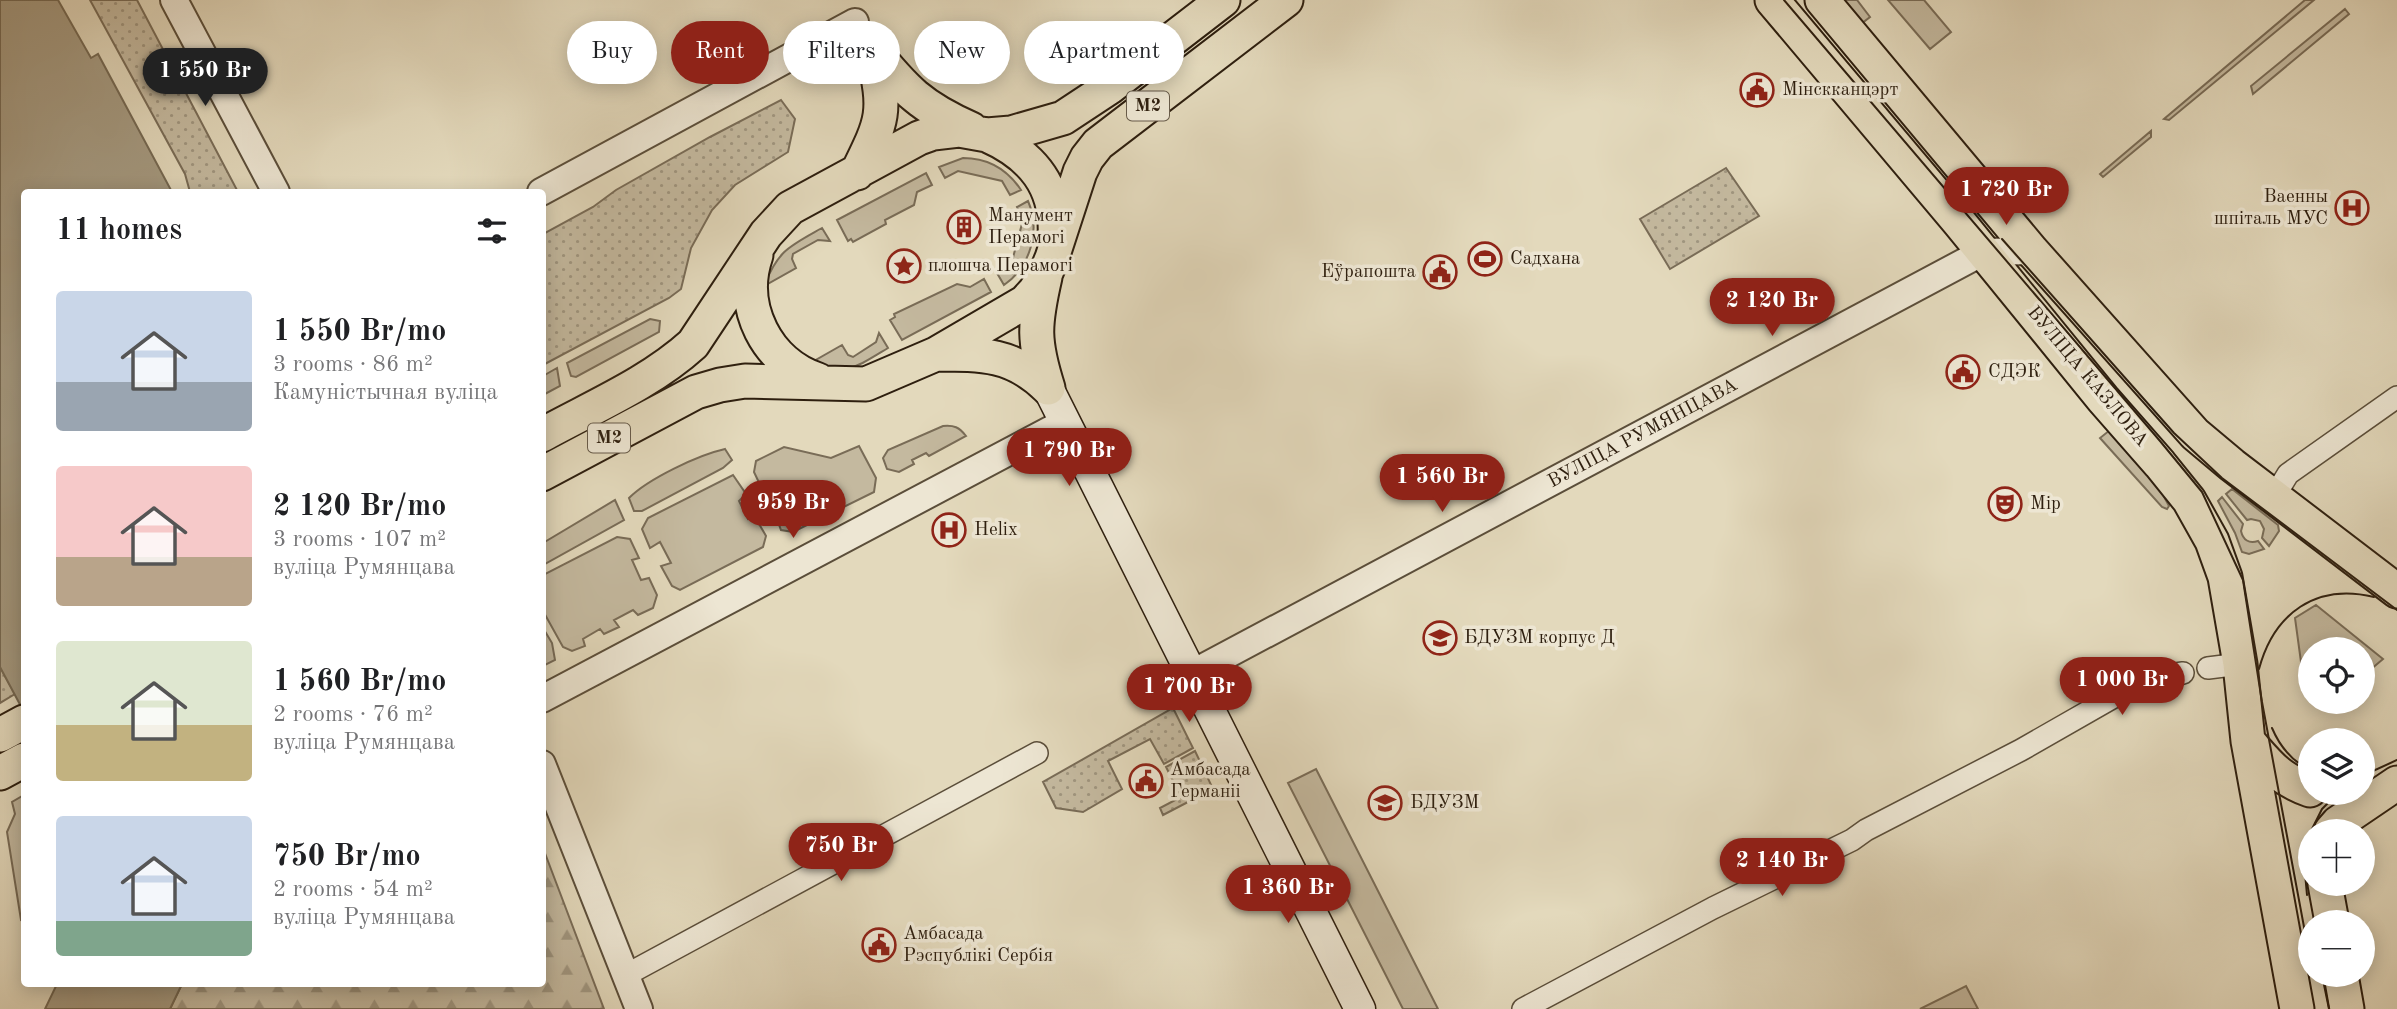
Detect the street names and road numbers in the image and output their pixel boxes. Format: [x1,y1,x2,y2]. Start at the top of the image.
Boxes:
road number: М2 [1127,92,1169,120]
street label: ВУЛІЦА КАЗЛОВА [2023,303,2151,451]
street label: ВУЛІЦА РУМЯНЦАВА [1545,376,1741,492]
road number: М2 [588,424,630,452]

